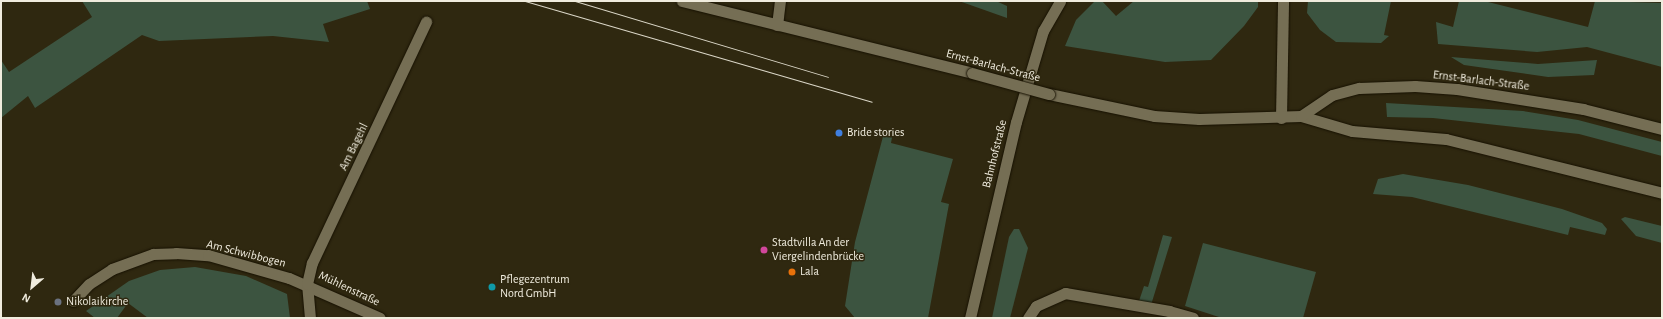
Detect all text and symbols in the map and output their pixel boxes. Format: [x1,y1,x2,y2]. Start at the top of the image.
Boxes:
street label: Ernst-Barlach-Straße [944,47,1042,85]
street label: Ernst-Barlach-Straße [1432,68,1530,94]
street label: Bahnhofstraße [980,119,1010,189]
street label: Am Bagehl [336,121,372,173]
place label: Bride stories [847,126,904,140]
marker: Bride stories [834,128,844,138]
place label: Stadtvilla An der Viergelindenbrücke [772,236,864,264]
street label: Am Schwibbogen [205,237,287,271]
marker: Stadtvilla An der Viergelindenbrücke [759,245,769,255]
place label: Lala [800,265,819,279]
north arrow [12,267,52,307]
marker: Lala [787,267,797,277]
street label: Mühlenstraße [316,269,382,309]
place label: Pflegezentrum Nord GmbH [500,273,570,301]
marker: Pflegezentrum Nord GmbH [487,282,497,292]
text: N [20,291,32,305]
place label: Nikolaikirche [66,295,128,309]
marker: Nikolaikirche [53,297,63,307]

